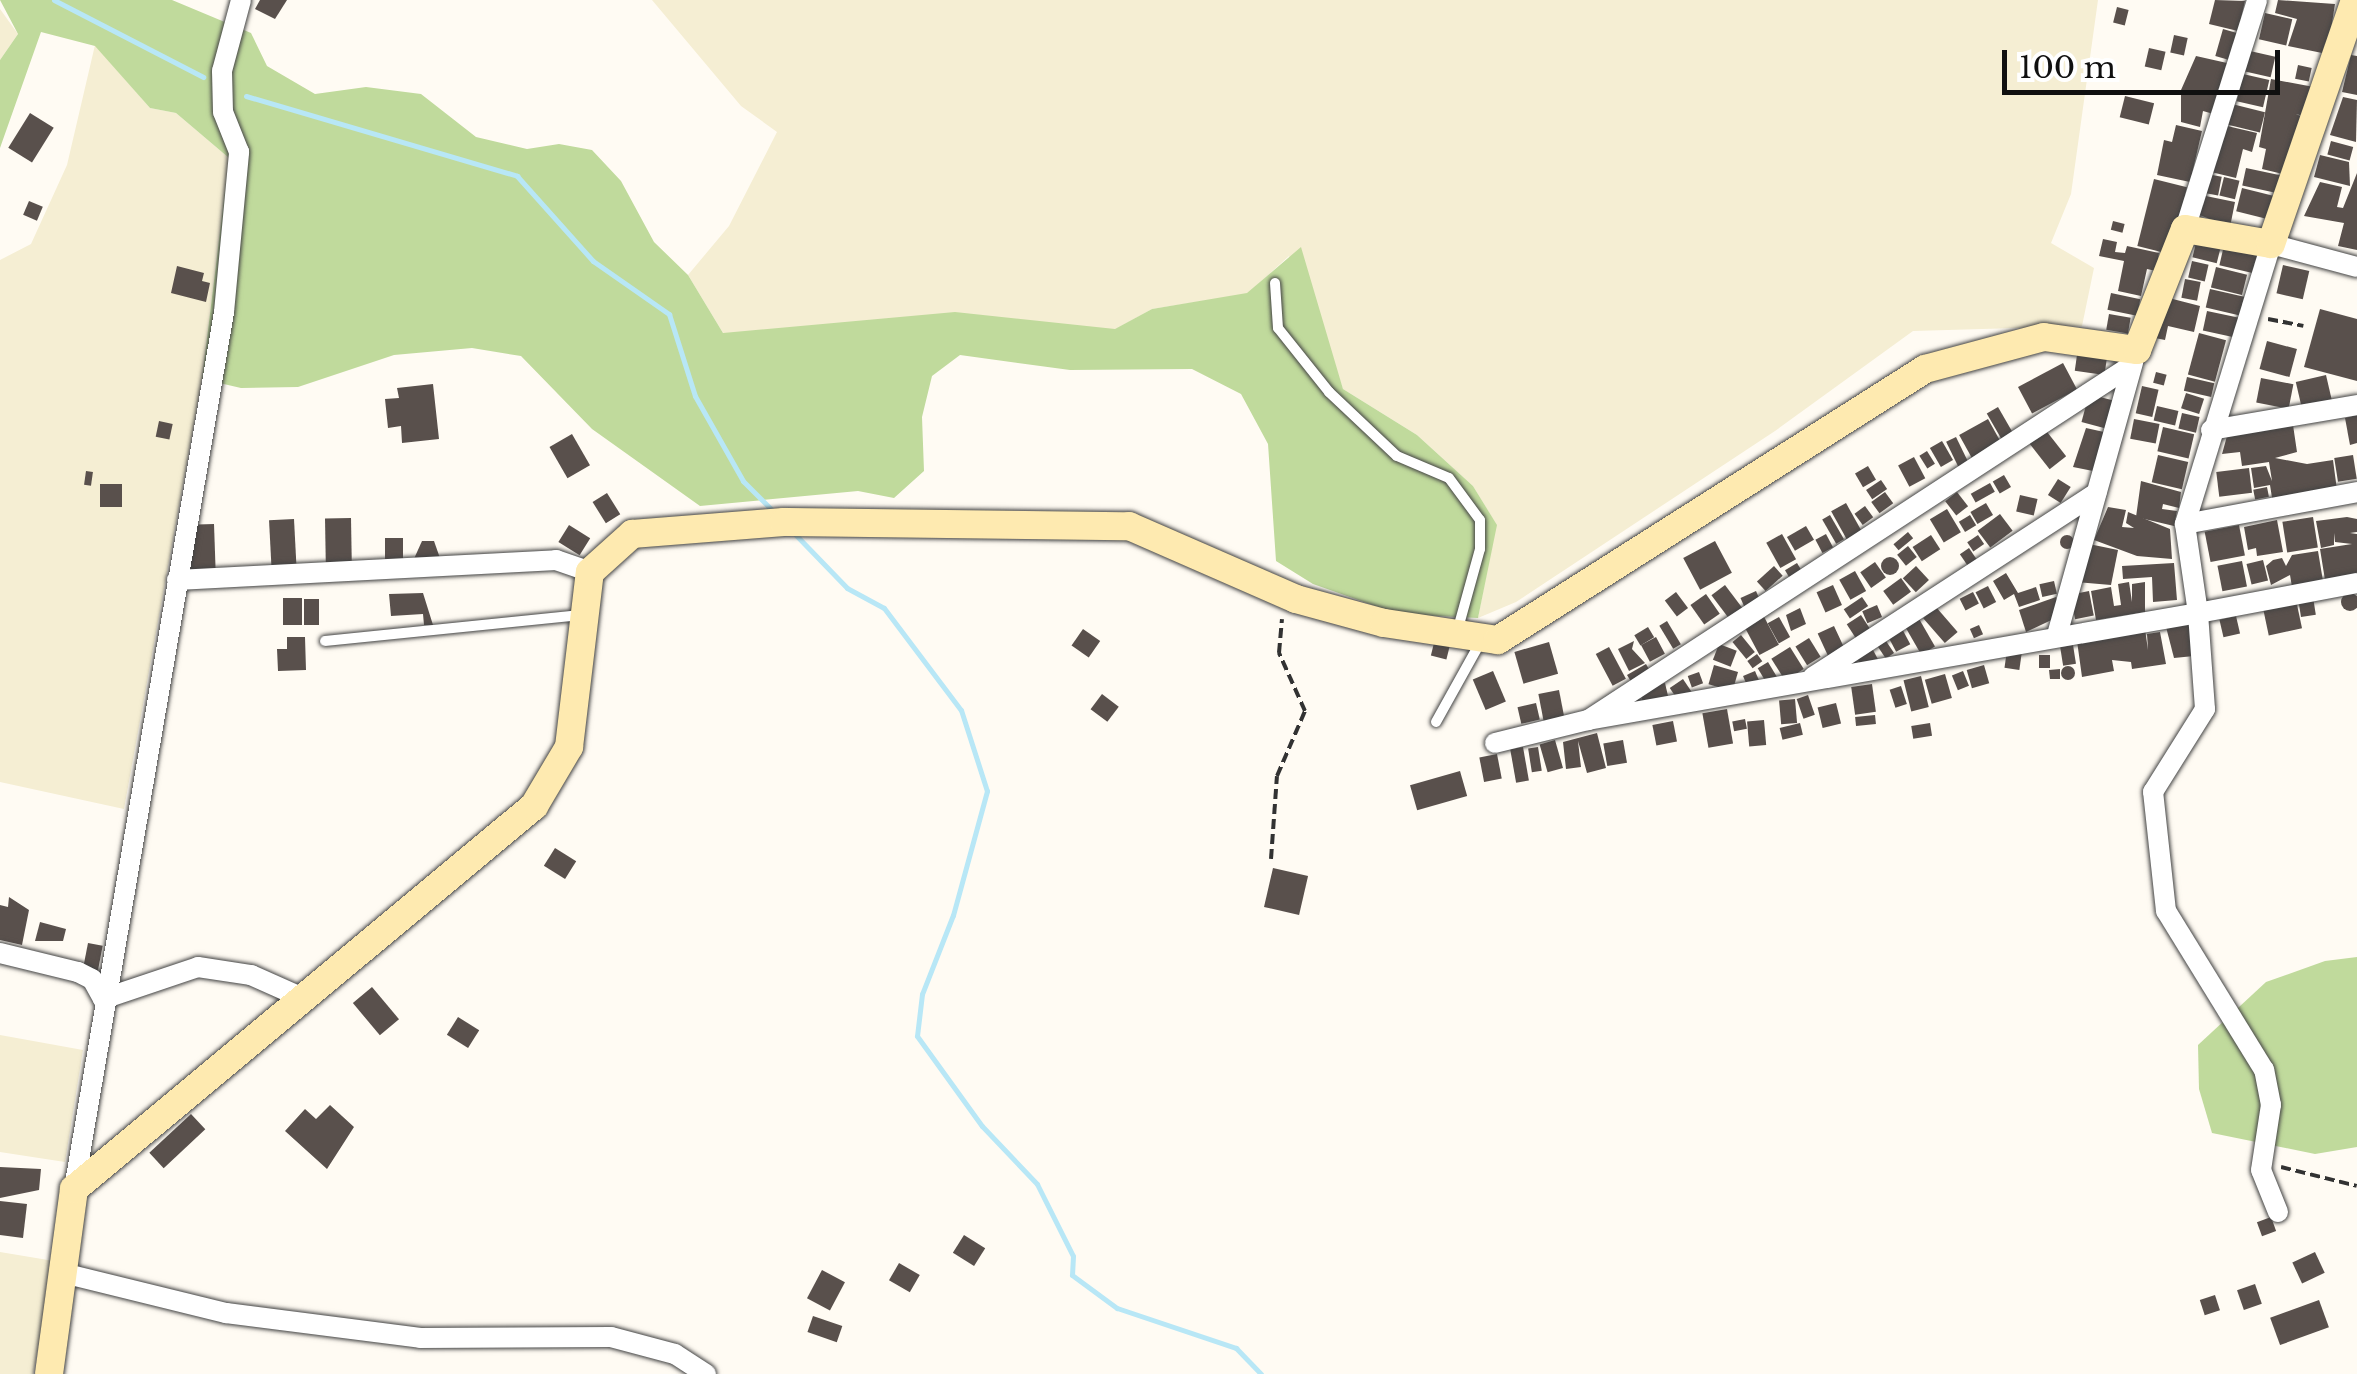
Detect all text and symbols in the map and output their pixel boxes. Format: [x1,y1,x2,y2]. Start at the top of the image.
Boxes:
scale bar [2007,30,2284,92]
text: 100 m [2019,49,2116,86]

